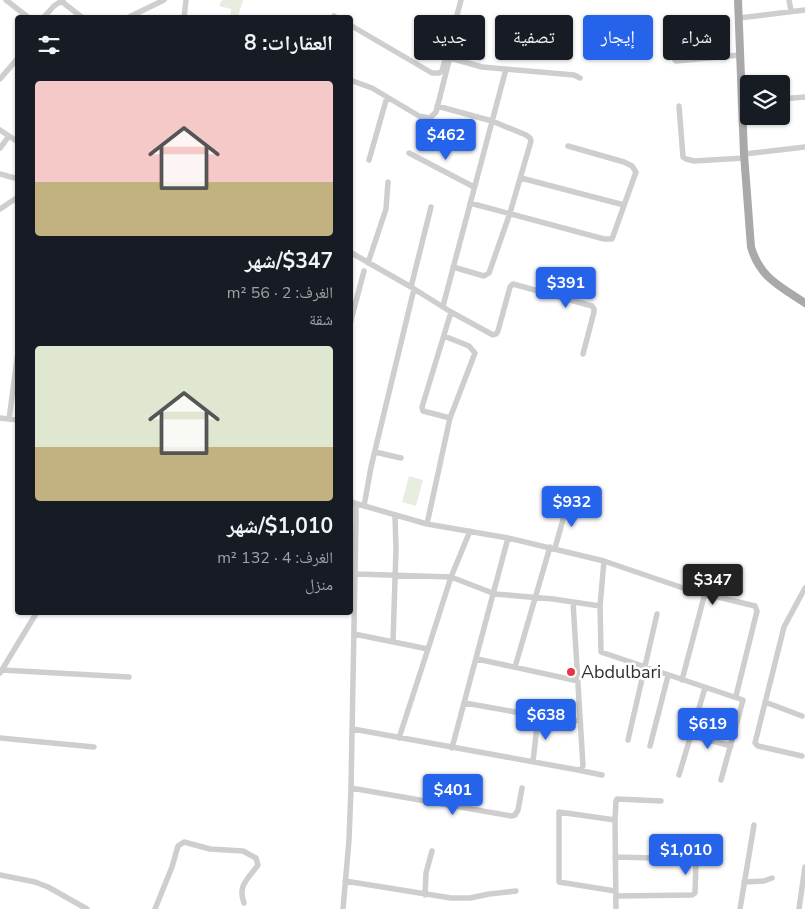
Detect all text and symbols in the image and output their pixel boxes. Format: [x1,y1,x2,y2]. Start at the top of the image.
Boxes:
chip: جديد [414,15,485,60]
chip: تصفية [495,15,573,60]
chip: إيجار [583,15,653,60]
chip: شراء [663,15,730,60]
text: العقارات: 8 [244,29,333,57]
icon: filters [35,31,63,59]
map controls [740,75,790,125]
button: layers [740,75,790,125]
icon: home [139,113,229,203]
pin: $462 [416,119,476,161]
text: $462 [427,124,465,146]
text: $347/شهر [245,247,333,275]
pin: $391 [536,266,596,309]
text: $391 [547,272,585,294]
text: الغرف: 2 · 56 m² [227,282,333,304]
text: شقة [309,309,333,331]
icon: home [139,378,229,468]
pin: $932 [542,486,602,528]
text: $932 [553,491,591,513]
text: $1,010/شهر [227,512,333,540]
text: الغرف: 4 · 132 m² [217,547,333,569]
pin: $347 [683,564,743,606]
text: $347 [694,569,732,591]
text: منزل [305,574,333,596]
place label: Abdulbari [581,660,661,684]
marker: Abdulbari [565,666,577,678]
pin: $638 [516,698,576,741]
text: $638 [527,704,565,726]
pin: $619 [678,708,738,750]
text: $619 [689,713,727,735]
pin: $401 [423,774,483,816]
text: $401 [434,779,472,801]
pin: $1,010 [645,834,727,876]
text: $1,010 [660,839,712,861]

